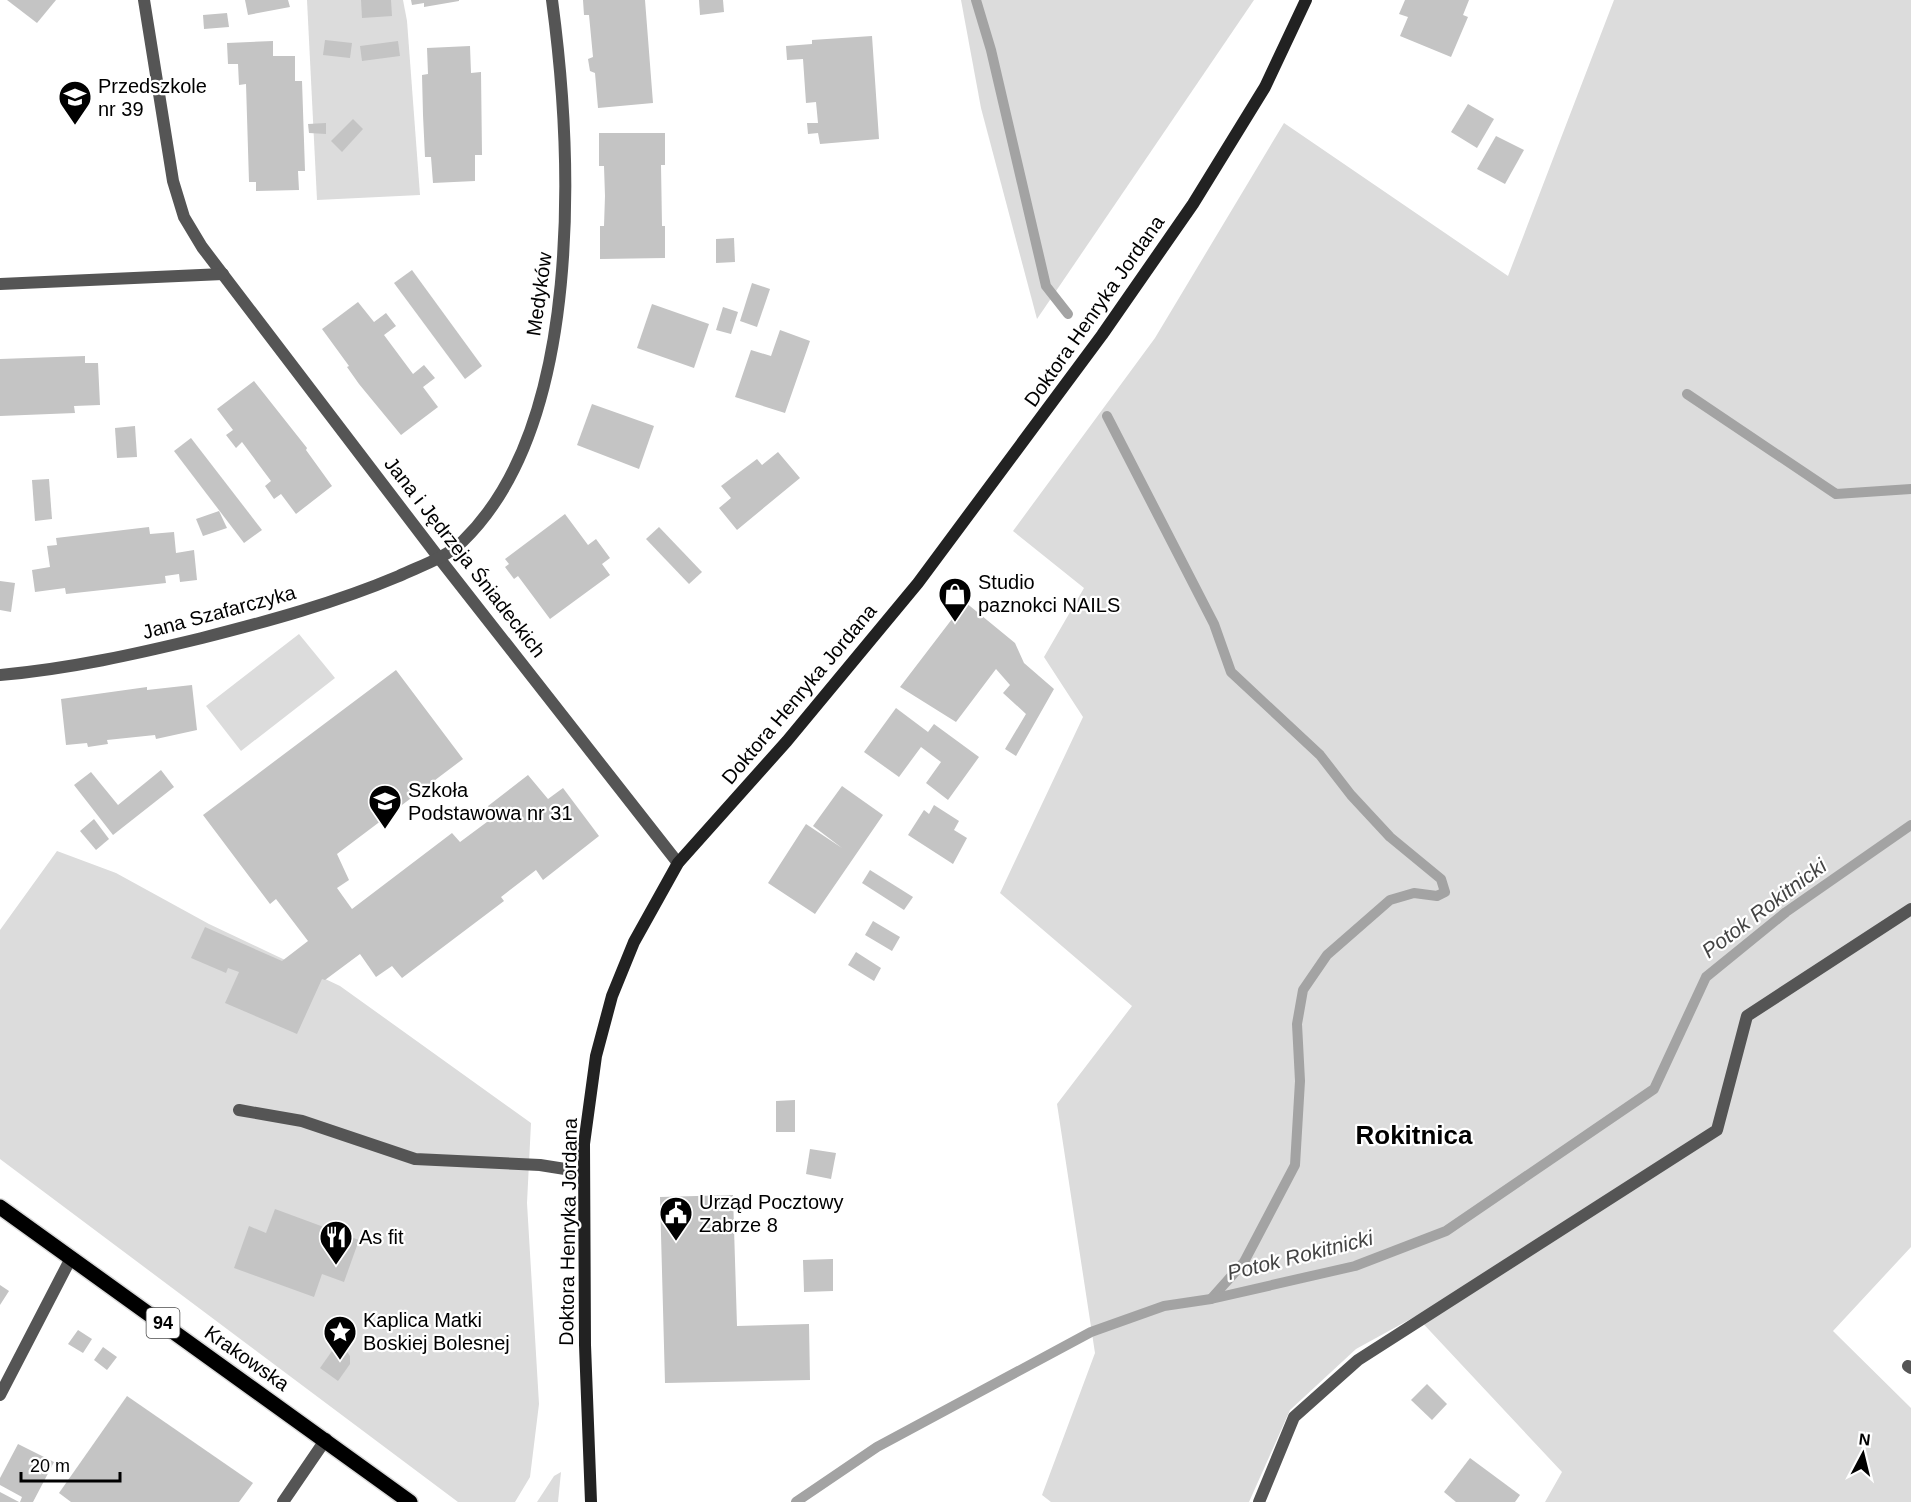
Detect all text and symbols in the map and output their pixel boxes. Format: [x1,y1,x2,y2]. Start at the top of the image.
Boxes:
place label: Przedszkole nr 39 [98,75,207,120]
school or university icon: Przedszkole nr 39 [57,79,93,126]
street label: Doktora Henryka Jordana [1020,211,1169,411]
street label: Medyków [522,250,556,337]
street label: Jana i Jędrzeja Śniadeckich [380,452,551,661]
place label: Studio paznokci NAILS [978,571,1120,616]
shop icon: Studio paznokci NAILS [937,576,973,623]
street label: Jana Szafarczyka [140,581,299,643]
street label: Doktora Henryka Jordana [717,599,881,788]
place label: Szkoła Podstawowa nr 31 [408,779,573,824]
school or university icon: Szkoła Podstawowa nr 31 [367,783,403,830]
water label: Potok Rokitnicki [1697,853,1832,962]
street label: Doktora Henryka Jordana [555,1117,581,1346]
district label: Rokitnica [1355,1120,1473,1150]
place label: Urząd Pocztowy Zabrze 8 [699,1191,844,1236]
public building icon: Urząd Pocztowy Zabrze 8 [658,1195,694,1242]
restaurant icon: As fit [318,1219,354,1266]
water label: Potok Rokitnicki [1225,1225,1377,1284]
place label: As fit [359,1226,404,1248]
road number: 94 [146,1308,180,1338]
place label: Kaplica Matki Boskiej Bolesnej [363,1309,510,1354]
place icon: Kaplica Matki Boskiej Bolesnej [322,1314,358,1361]
street label: Krakowska [201,1321,294,1396]
north arrow [1833,1424,1893,1484]
text: N [1858,1430,1872,1449]
scale bar [21,1445,120,1483]
text: 20 m [30,1456,70,1476]

